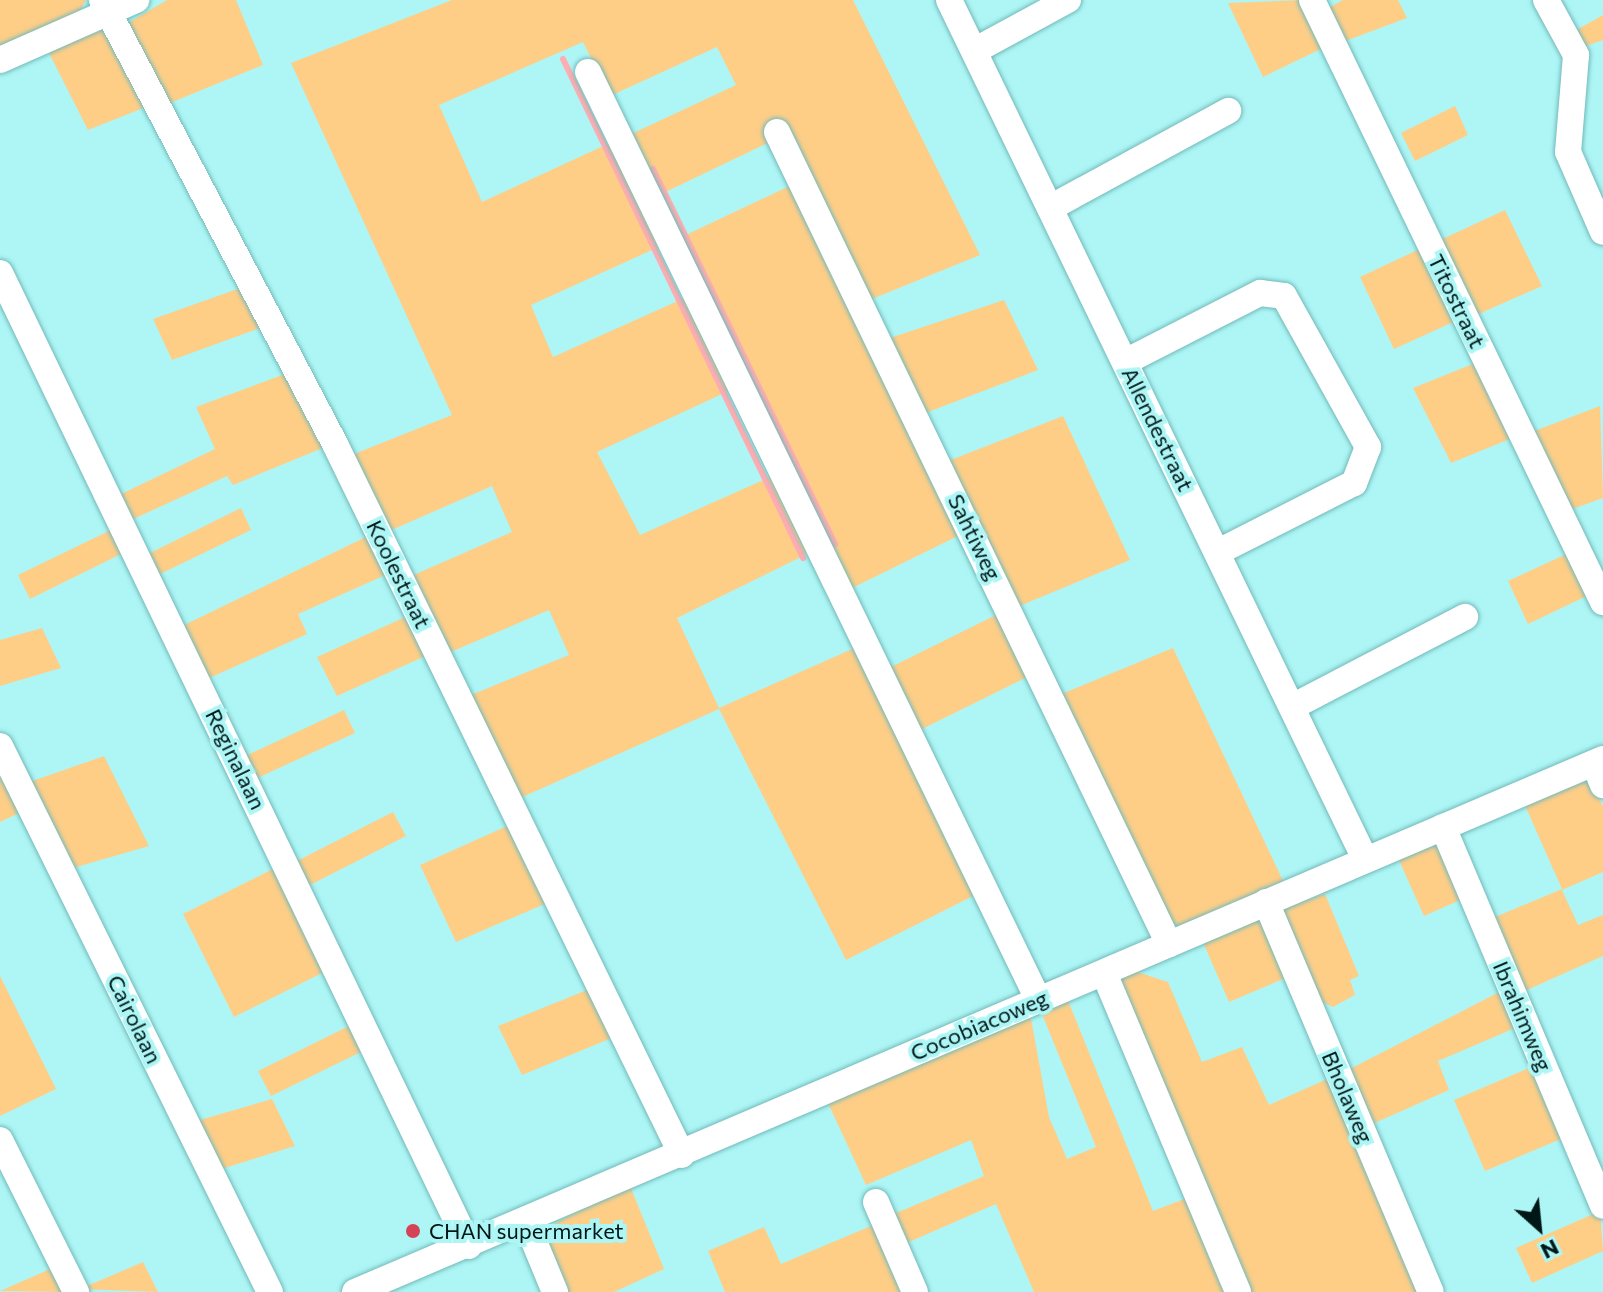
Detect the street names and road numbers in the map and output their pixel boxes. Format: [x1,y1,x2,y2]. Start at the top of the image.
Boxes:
street label: Titostraat [1423,250,1491,352]
street label: Allendestraat [1117,363,1199,495]
street label: Sahtiweg [943,490,1007,584]
street label: Koolestraat [361,516,437,632]
street label: Reginalaan [200,704,272,814]
street label: Ibrahimweg [1488,957,1558,1075]
street label: Cairolaan [102,971,168,1067]
street label: Cocobiacoweg [906,984,1052,1066]
street label: Bholaweg [1317,1047,1379,1147]

